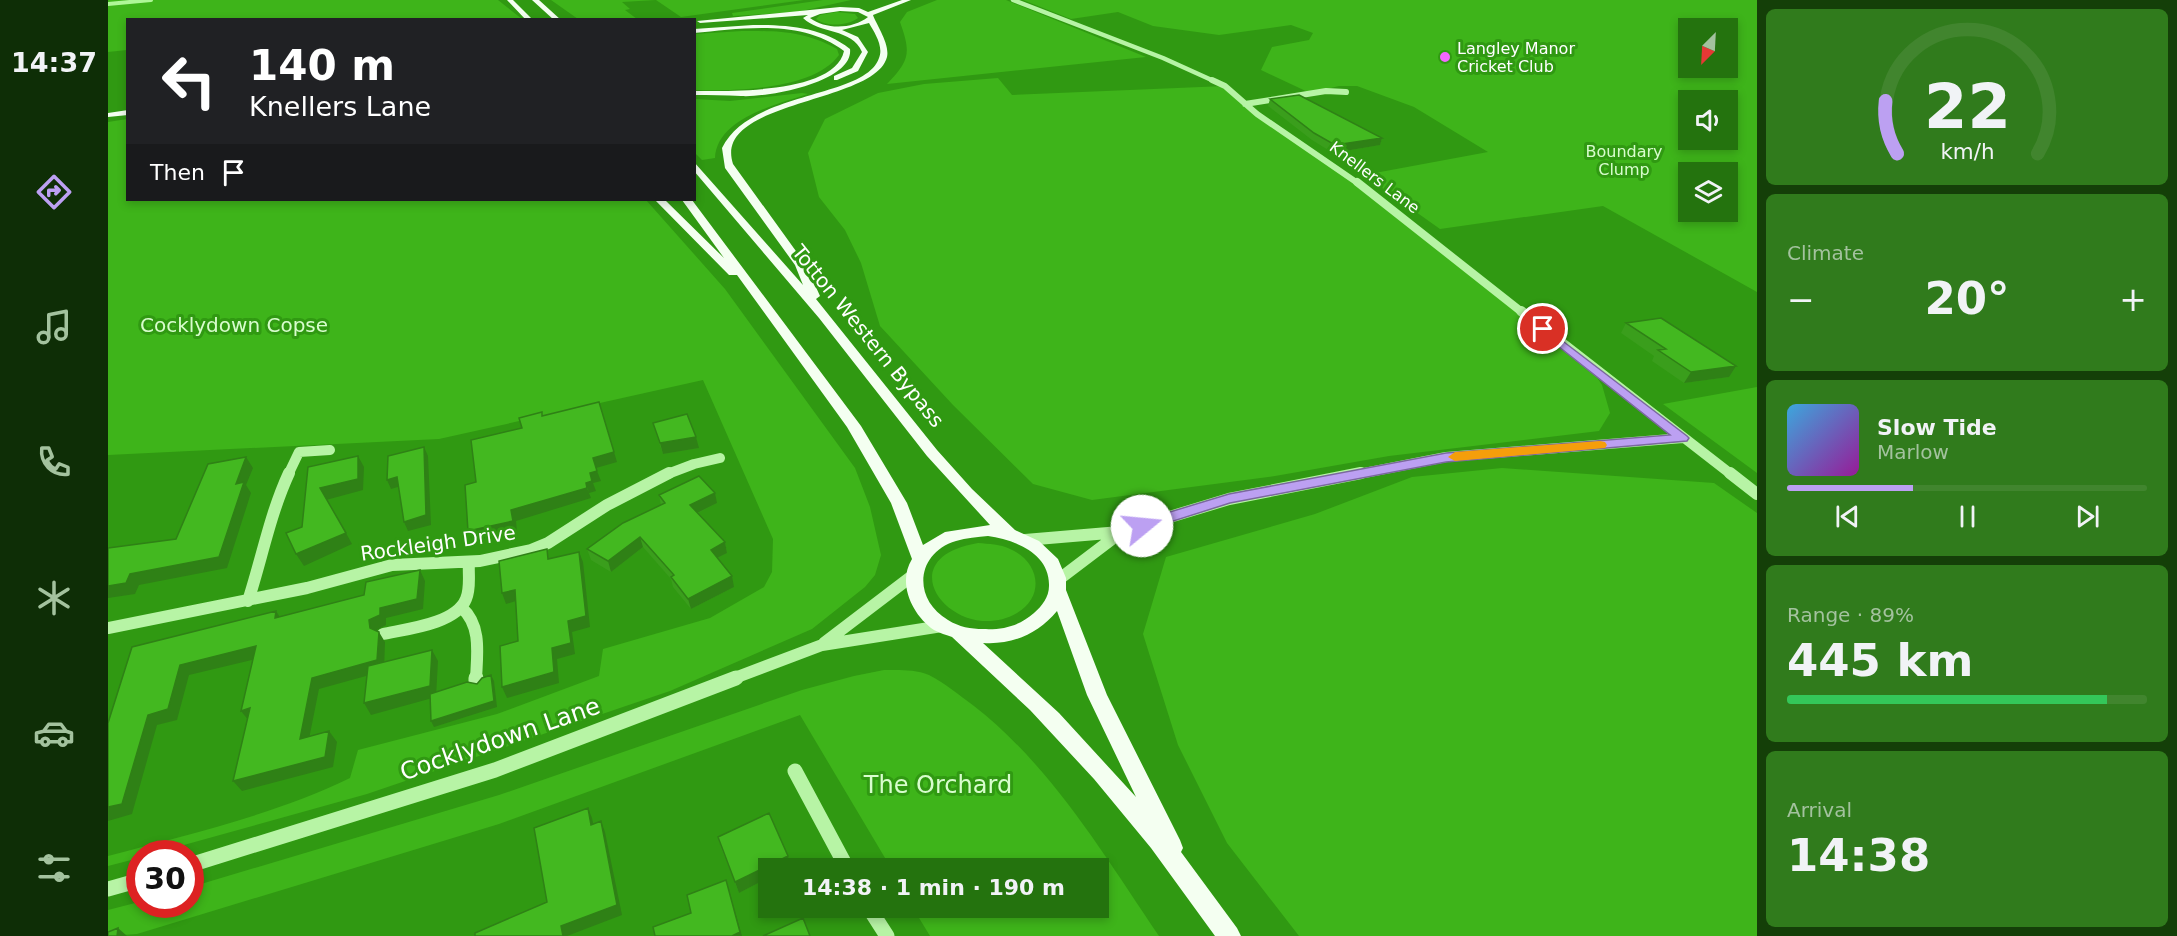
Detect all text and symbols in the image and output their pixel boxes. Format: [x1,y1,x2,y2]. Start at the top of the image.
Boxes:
north arrow [1678,18,1738,78]
map controls [1678,18,1738,222]
place label: Langley Manor Cricket Club [1457,39,1575,76]
text: 140 m [249,41,395,90]
icon: left [150,42,228,120]
text: 14:37 [11,47,97,78]
marker: Langley Manor Cricket Club [1438,50,1452,64]
text: 22 [1924,70,2010,143]
button: sound [1678,90,1738,150]
text: Knellers Lane [249,91,431,122]
street label: Knellers Lane [1326,137,1424,217]
text: km/h [1940,140,1994,165]
park label: Boundary Clump [1585,142,1663,179]
icon: arrive [217,156,250,189]
text: Then [150,160,205,185]
button: layers [1678,162,1738,222]
icon: directions [33,171,75,213]
street label: Totton Western Bypass [786,239,949,432]
text: Climate [1787,241,1864,265]
text: 20° [1924,272,2010,325]
text: − [1787,280,1815,319]
text: + [2119,280,2147,319]
pin [1517,303,1568,354]
icon: music [33,306,75,348]
icon: arrive [1526,312,1559,345]
park label: Cocklydown Copse [140,313,328,337]
text: Slow Tide [1877,415,1997,440]
text: Marlow [1877,440,1949,464]
icon: phone [33,441,75,483]
position arrow [1110,494,1174,558]
icon: previous [1831,500,1864,533]
icon: pause [1951,500,1984,533]
icon: next [2071,500,2104,533]
street label: Rockleigh Drive [359,520,517,566]
icon: climate [33,577,75,619]
text: Range · 89% [1787,603,1914,627]
text: 445 km [1787,634,1973,687]
street label: Cocklydown Lane [396,692,604,786]
icon: car [33,712,75,754]
park label: The Orchard [863,771,1012,799]
text: Arrival [1787,798,1852,822]
text: 14:38 [1787,829,1930,882]
speed limit sign: 30 [126,840,204,918]
icon: filters [33,847,75,889]
text: 14:38 · 1 min · 190 m [802,875,1065,900]

